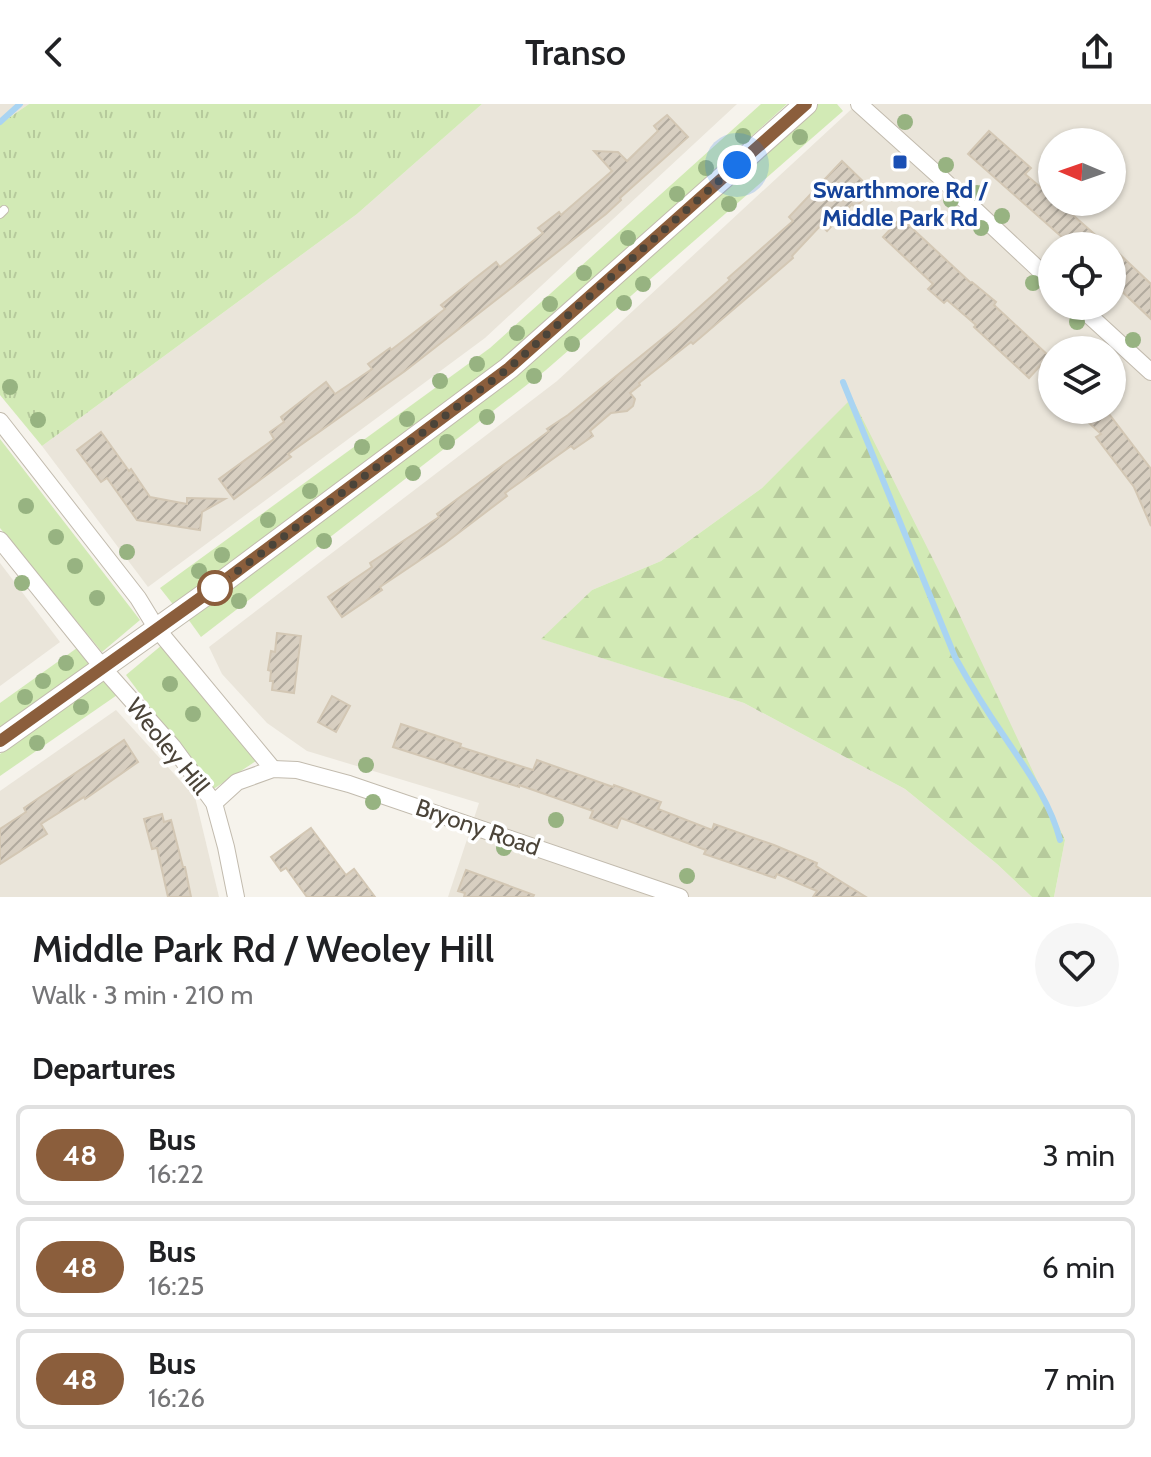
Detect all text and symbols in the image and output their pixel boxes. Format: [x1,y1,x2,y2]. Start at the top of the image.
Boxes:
icon: back [32,30,76,74]
text: Transo [525,30,626,74]
icon: share [1075,30,1119,74]
north arrow [1038,128,1126,216]
map controls [1038,128,1126,424]
your location [717,145,757,185]
marker: Swarthmore Rd / Middle Park Rd [891,153,909,171]
place label: Swarthmore Rd / Middle Park Rd [813,175,989,232]
button: locate [1038,232,1126,320]
button: layers [1038,336,1126,424]
unlabelled marker [198,571,232,605]
street label: Weoley Hill [120,692,216,800]
street label: Bryony Road [412,792,544,862]
button: heart [1035,923,1119,1007]
text: Middle Park Rd / Weoley Hill [32,925,494,972]
text: Walk · 3 min · 210 m [32,979,253,1011]
text: Departures [32,1050,176,1087]
text: Bus [148,1121,196,1158]
text: 3 min [1043,1137,1115,1174]
text: 48 [63,1138,97,1172]
text: 16:22 [148,1158,204,1190]
text: Bus [148,1233,196,1270]
text: 6 min [1042,1249,1115,1286]
text: 48 [63,1250,97,1284]
text: 16:25 [148,1270,204,1302]
text: Bus [148,1345,196,1382]
text: 7 min [1044,1361,1115,1398]
text: 48 [63,1362,97,1396]
text: 16:26 [148,1382,205,1414]

